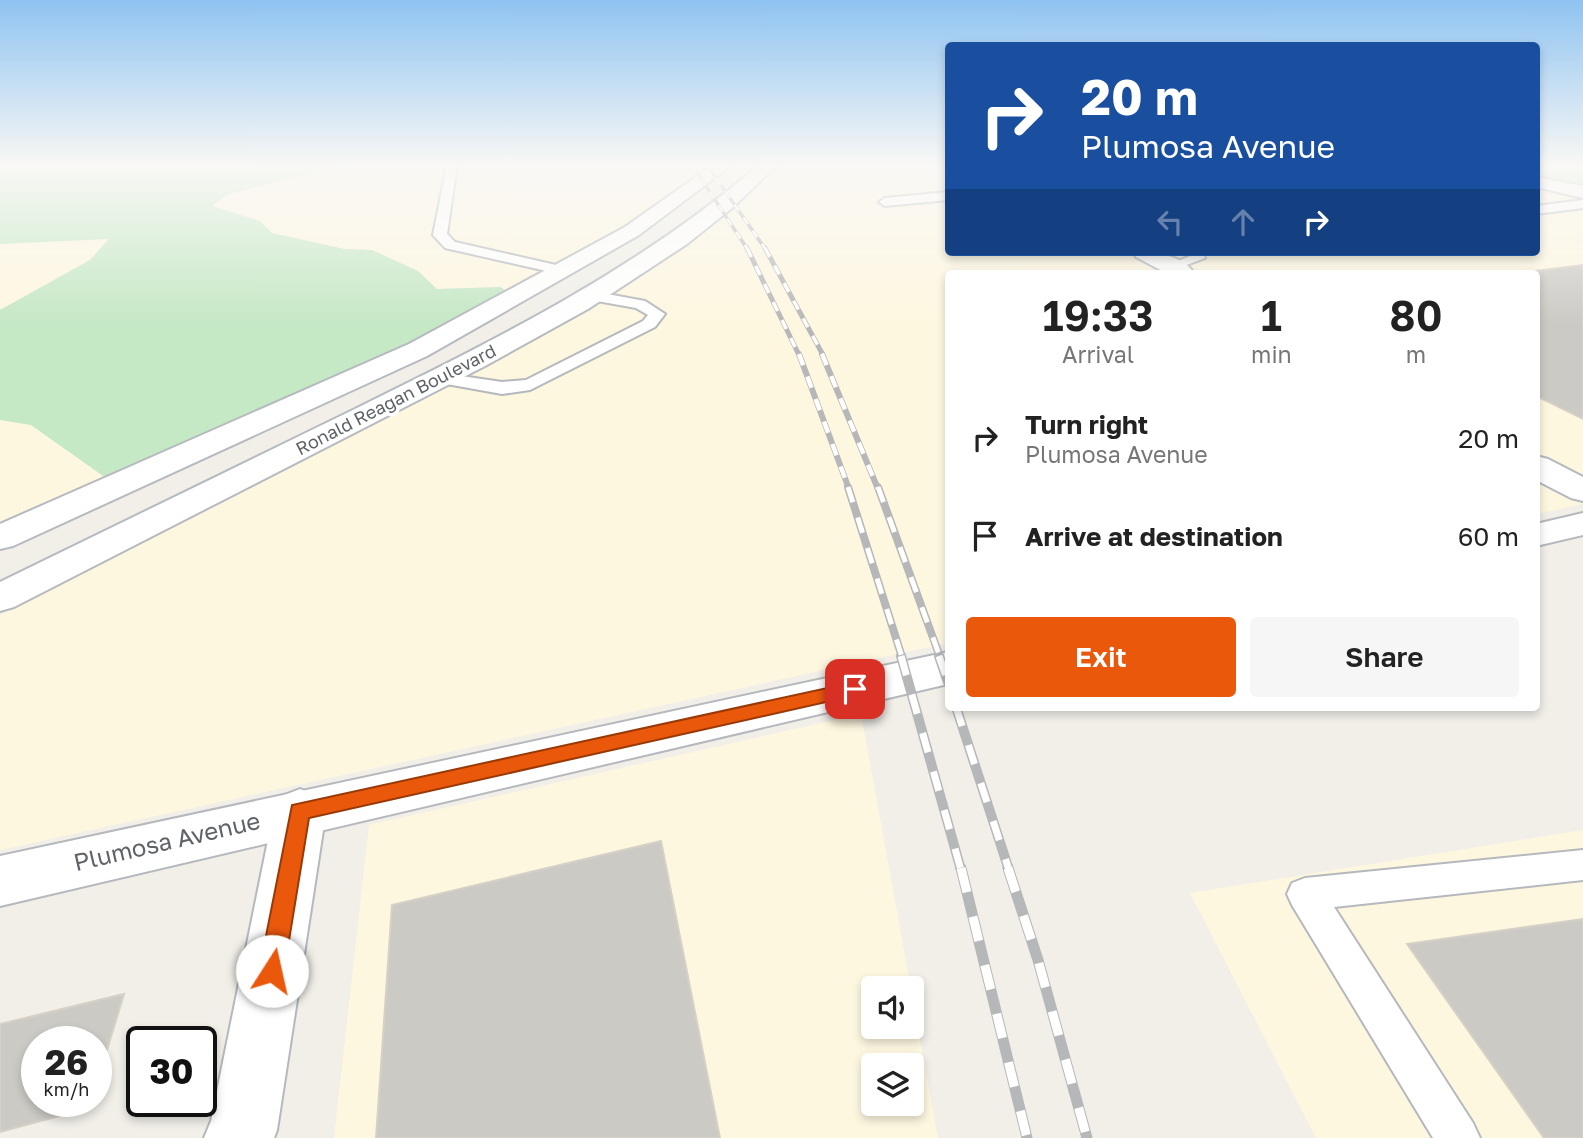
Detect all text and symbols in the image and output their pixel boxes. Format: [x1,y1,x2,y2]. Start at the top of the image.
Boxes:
text: 20 m [1081,67,1198,126]
icon: right [966,70,1057,161]
text: Plumosa Avenue [1081,127,1335,165]
icon: left [1151,203,1189,241]
icon: ahead [1224,203,1262,241]
icon: right [1297,203,1335,241]
text: 19:33 [1042,290,1154,340]
text: 1 [1261,290,1282,340]
text: 80 [1389,290,1442,340]
street label: Ronald Reagan Boulevard [292,339,499,459]
text: Arrival [1062,340,1134,368]
text: min [1251,340,1292,368]
text: m [1406,340,1426,368]
text: Turn right [1025,409,1148,440]
icon: right [966,419,1004,457]
text: 20 m [1458,423,1519,454]
text: Plumosa Avenue [1025,440,1208,468]
icon: arrive [966,517,1004,555]
text: Arrive at destination [1025,521,1283,552]
text: 60 m [1458,521,1519,552]
button: Exit [966,617,1236,697]
button: Share [1250,617,1519,697]
pin [825,659,885,719]
icon: arrive [836,670,874,708]
street label: Plumosa Avenue [71,805,263,876]
position arrow [235,934,309,1008]
map controls [861,976,924,1116]
button: sound [861,976,924,1039]
speed limit sign: 30 [126,1026,217,1117]
text: 26 [45,1041,88,1083]
button: layers [861,1053,924,1116]
text: km/h [44,1078,89,1100]

